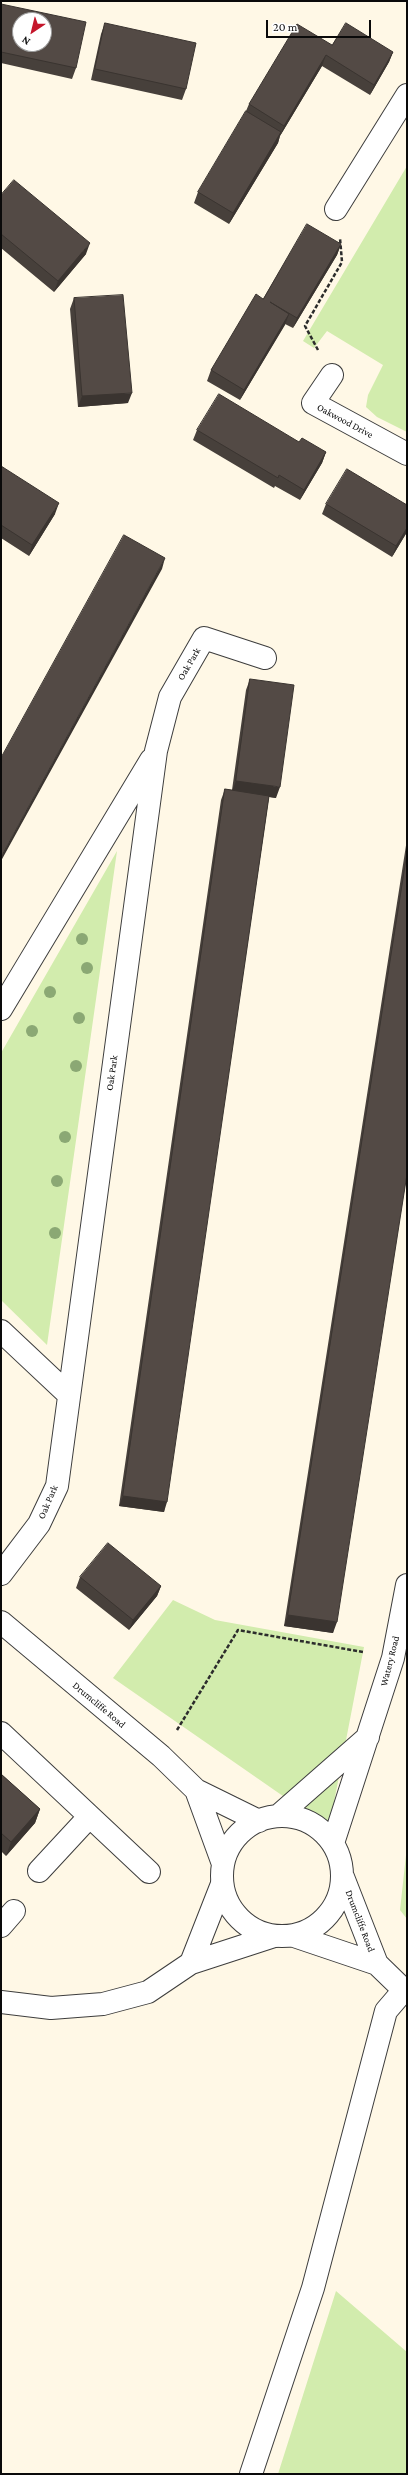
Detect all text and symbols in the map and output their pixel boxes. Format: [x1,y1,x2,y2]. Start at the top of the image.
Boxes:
north arrow [12,12,52,52]
scale bar [268,12,373,38]
text: 20 m [273,20,297,34]
text: N [19,34,32,48]
street label: Oakwood Drive [315,401,375,441]
street label: Oak Park [175,646,203,682]
street label: Oak Park [104,1054,120,1092]
street label: Oak Park [35,1483,61,1521]
street label: Watery Road [378,1635,402,1687]
street label: Drumcliffe Road [70,1679,128,1731]
street label: Drumcliffe Road [343,1888,377,1954]

